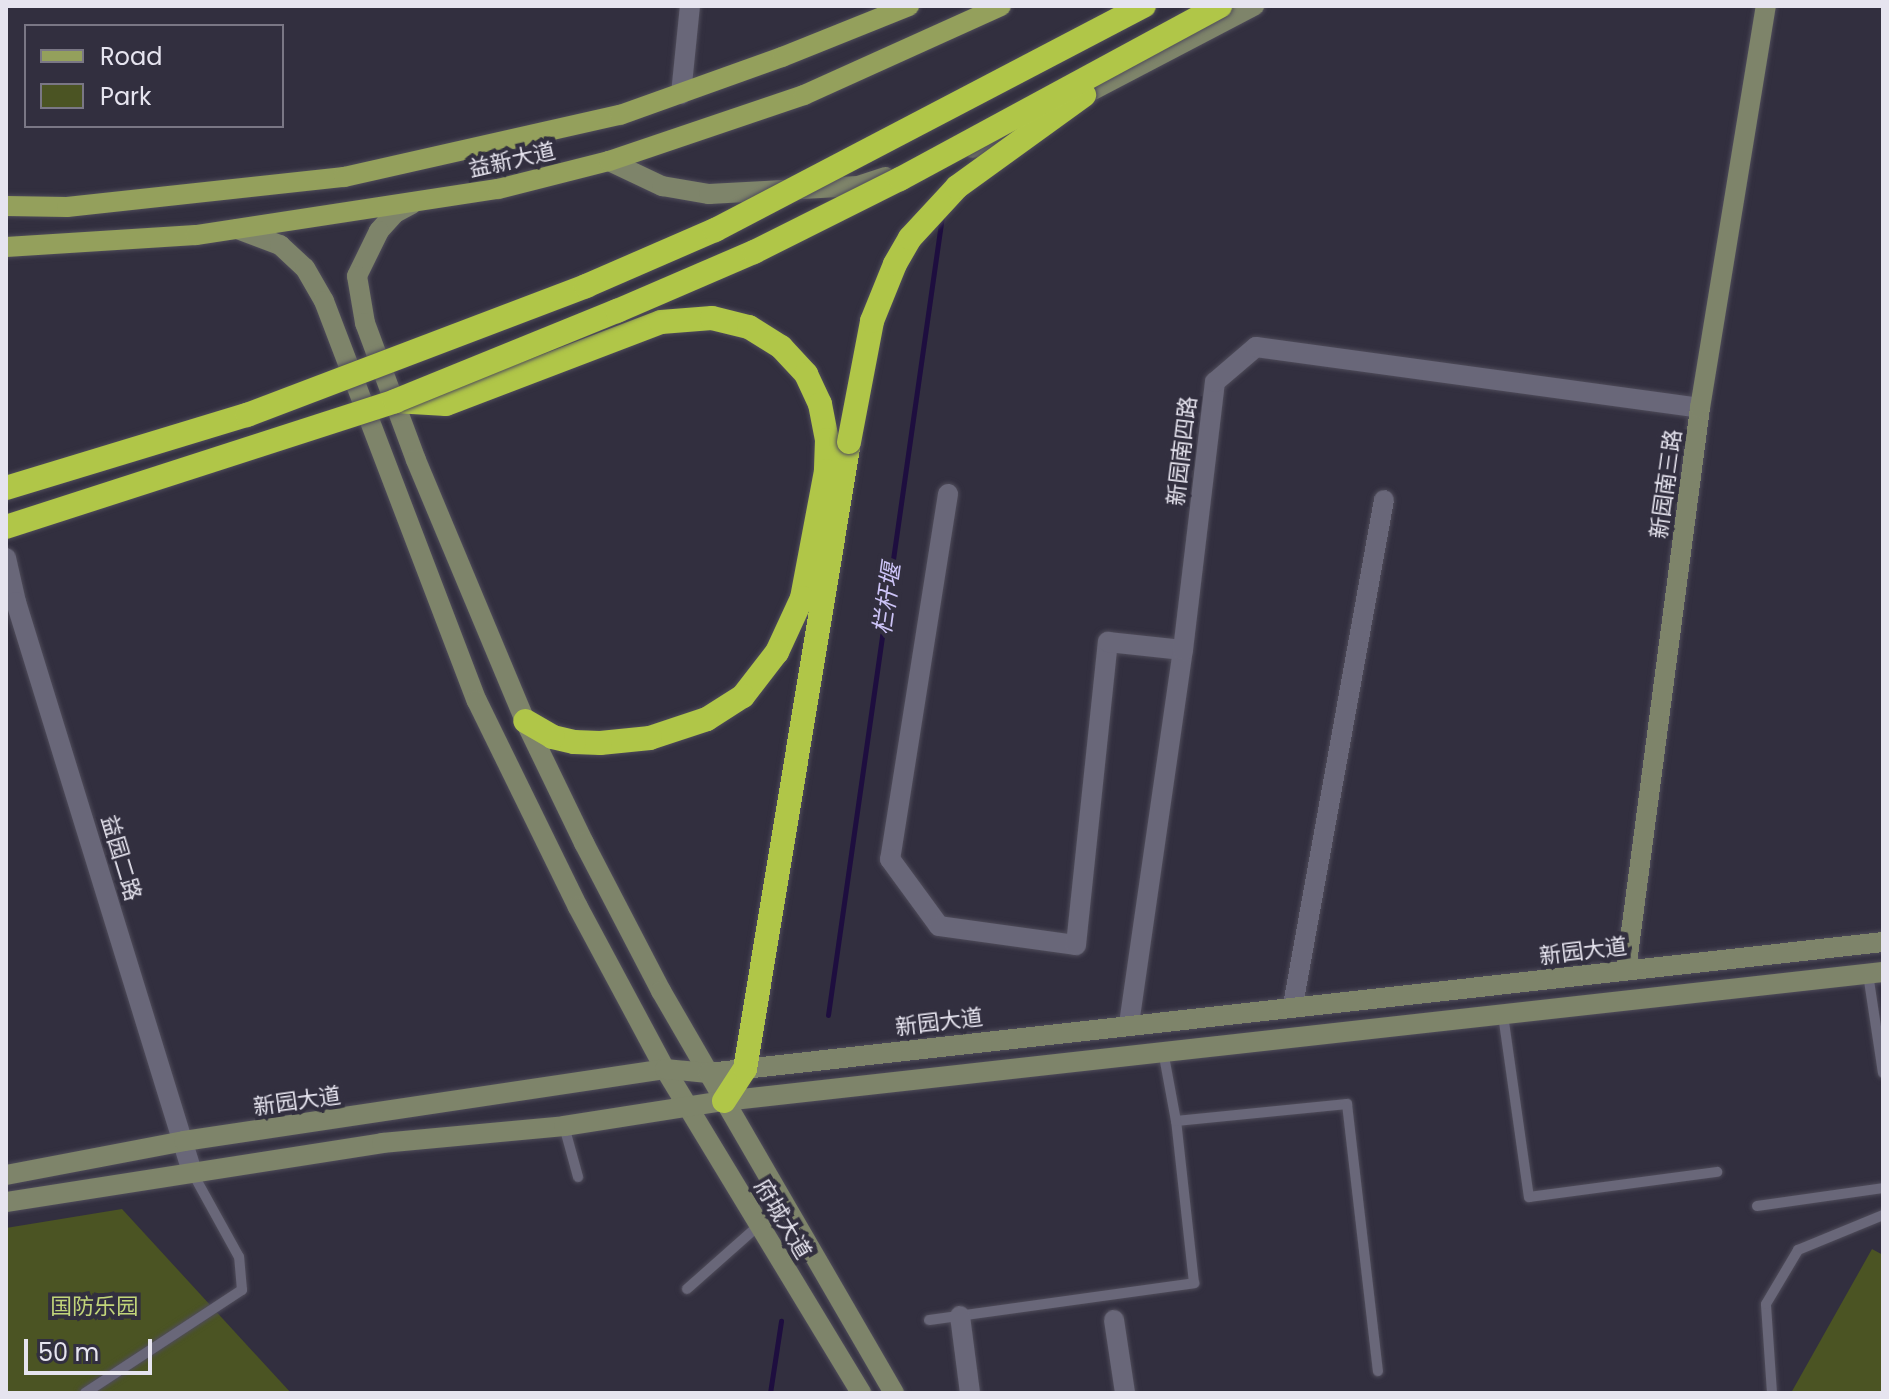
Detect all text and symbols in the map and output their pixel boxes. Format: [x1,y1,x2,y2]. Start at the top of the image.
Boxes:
legend [24,24,284,128]
text: Road [100,40,162,73]
text: Park [100,80,151,113]
street label: 益新大道 [466,137,558,183]
street label: 新园南四路 [1162,395,1202,507]
street label: 新园南三路 [1645,428,1687,540]
water label: 栏杆堰 [868,561,906,637]
street label: 益园二路 [96,812,146,904]
street label: 新园大道 [1538,933,1628,969]
street label: 新园大道 [894,1004,984,1040]
street label: 新园大道 [252,1082,342,1120]
street label: 府城大道 [749,1174,817,1264]
park label: 国防乐园 [50,1294,138,1320]
scale bar [28,1323,156,1373]
text: 50 m [38,1336,99,1369]

